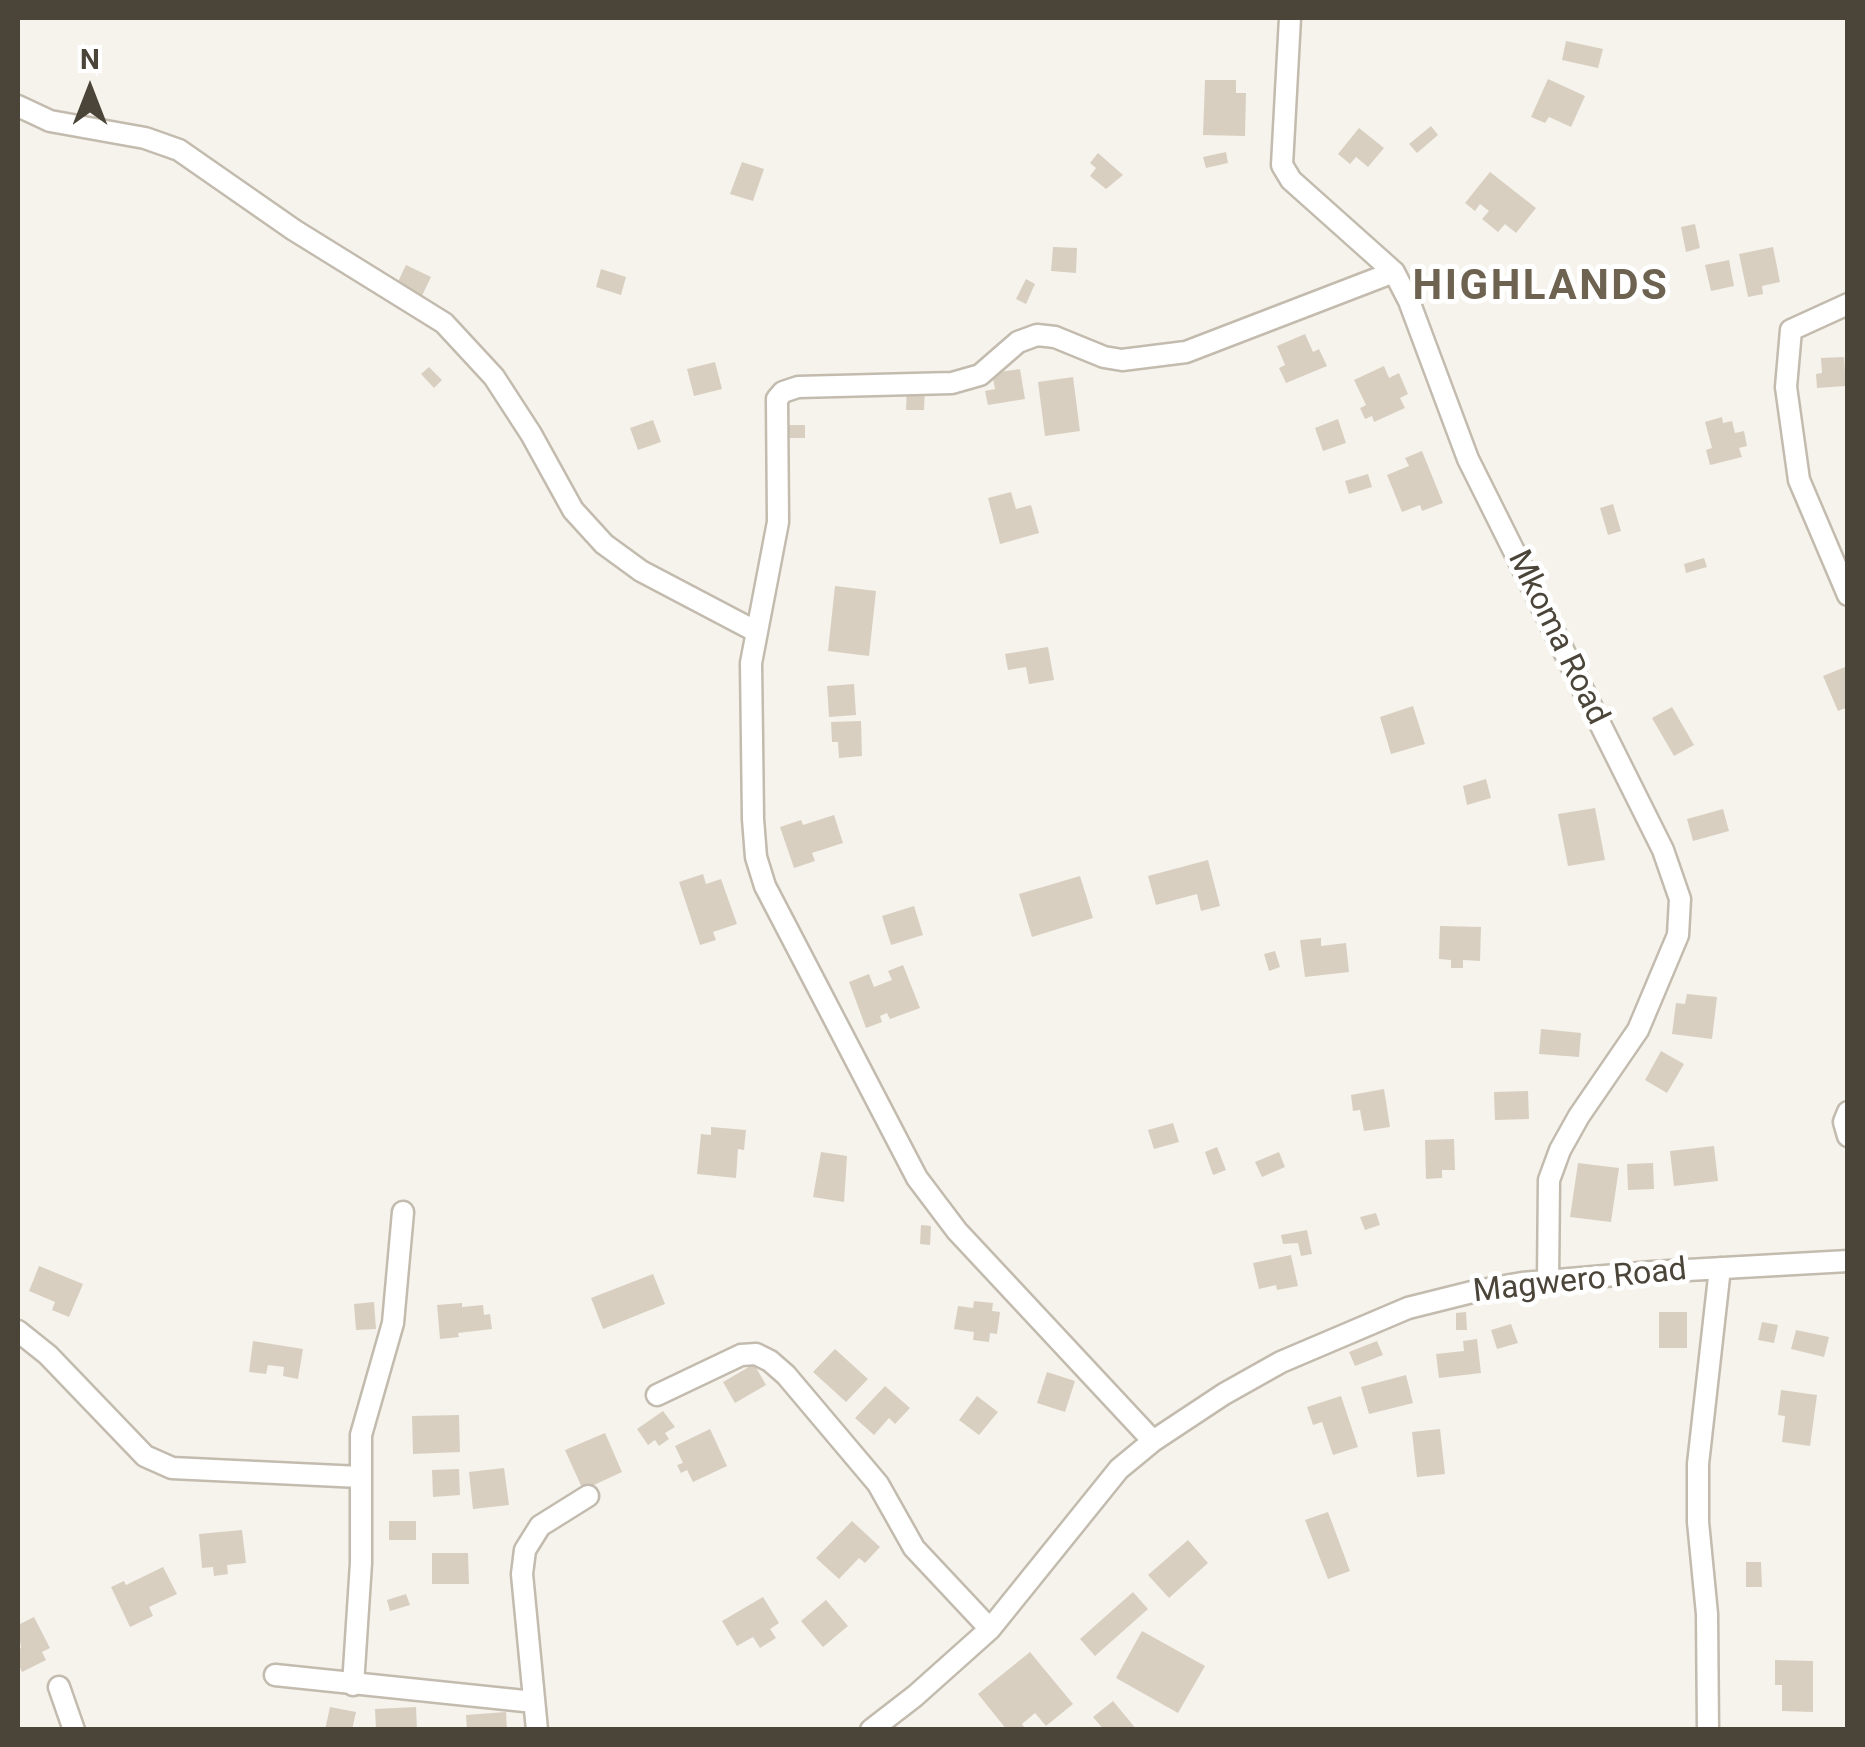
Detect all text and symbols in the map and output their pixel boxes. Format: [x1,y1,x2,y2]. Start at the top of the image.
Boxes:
north arrow [40,40,140,140]
text: N [80,43,100,76]
district label: HIGHLANDS [1413,263,1669,313]
street label: Mkoma Road [1498,545,1616,731]
street label: Magwero Road [1471,1252,1689,1312]

